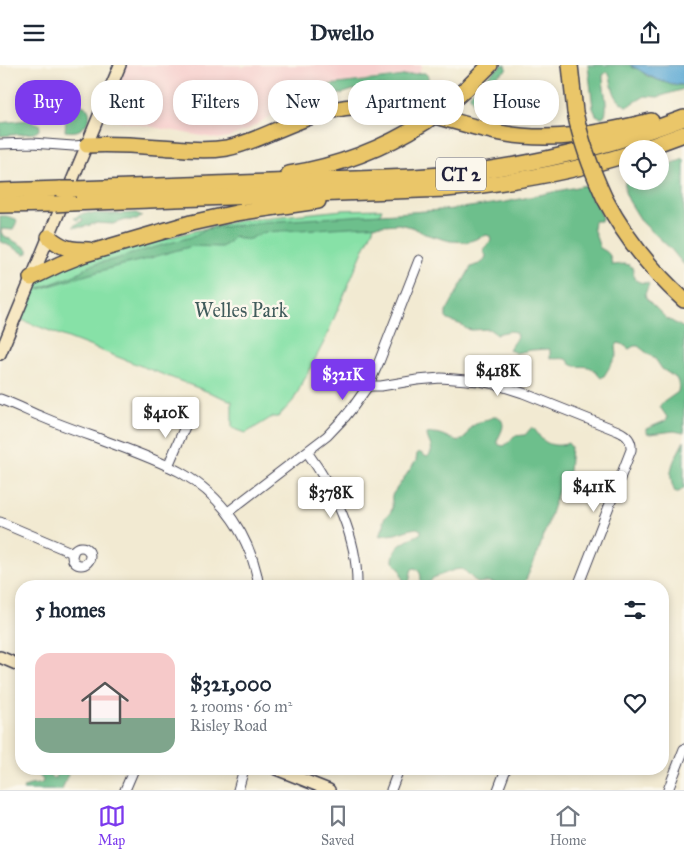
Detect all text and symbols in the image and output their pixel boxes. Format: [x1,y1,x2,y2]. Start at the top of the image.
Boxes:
icon: menu [20,19,48,47]
text: Dwello [310,19,374,46]
icon: share [636,19,664,47]
chip: Buy [15,80,81,125]
chip: Rent [91,80,163,125]
chip: Filters [173,80,258,125]
chip: New [268,80,338,125]
chip: Apartment [348,80,464,125]
chip: House [474,80,559,125]
map controls [619,140,669,190]
button: locate [619,140,669,190]
road number: CT 2 [436,157,486,191]
park label: Welles Park [194,298,288,322]
pin: $418K [463,355,533,397]
pin: $321K [308,359,378,401]
text: $418K [476,361,520,380]
text: $321K [322,365,364,384]
pin: $410K [131,397,201,439]
text: $410K [143,403,189,422]
pin: $411K [559,471,629,513]
pin: $378K [296,477,366,519]
text: $411K [573,477,615,496]
text: $378K [309,483,353,502]
icon: filters [621,596,649,624]
text: 5 homes [35,597,106,623]
text: $321,000 [190,671,272,697]
icon: home [75,673,135,733]
icon: heart [621,689,649,717]
text: 2 rooms · 60 m² [190,697,292,716]
text: Risley Road [190,716,267,735]
tab: Map [98,802,126,849]
tab: Saved [321,802,354,849]
tab: Home [550,802,586,849]

